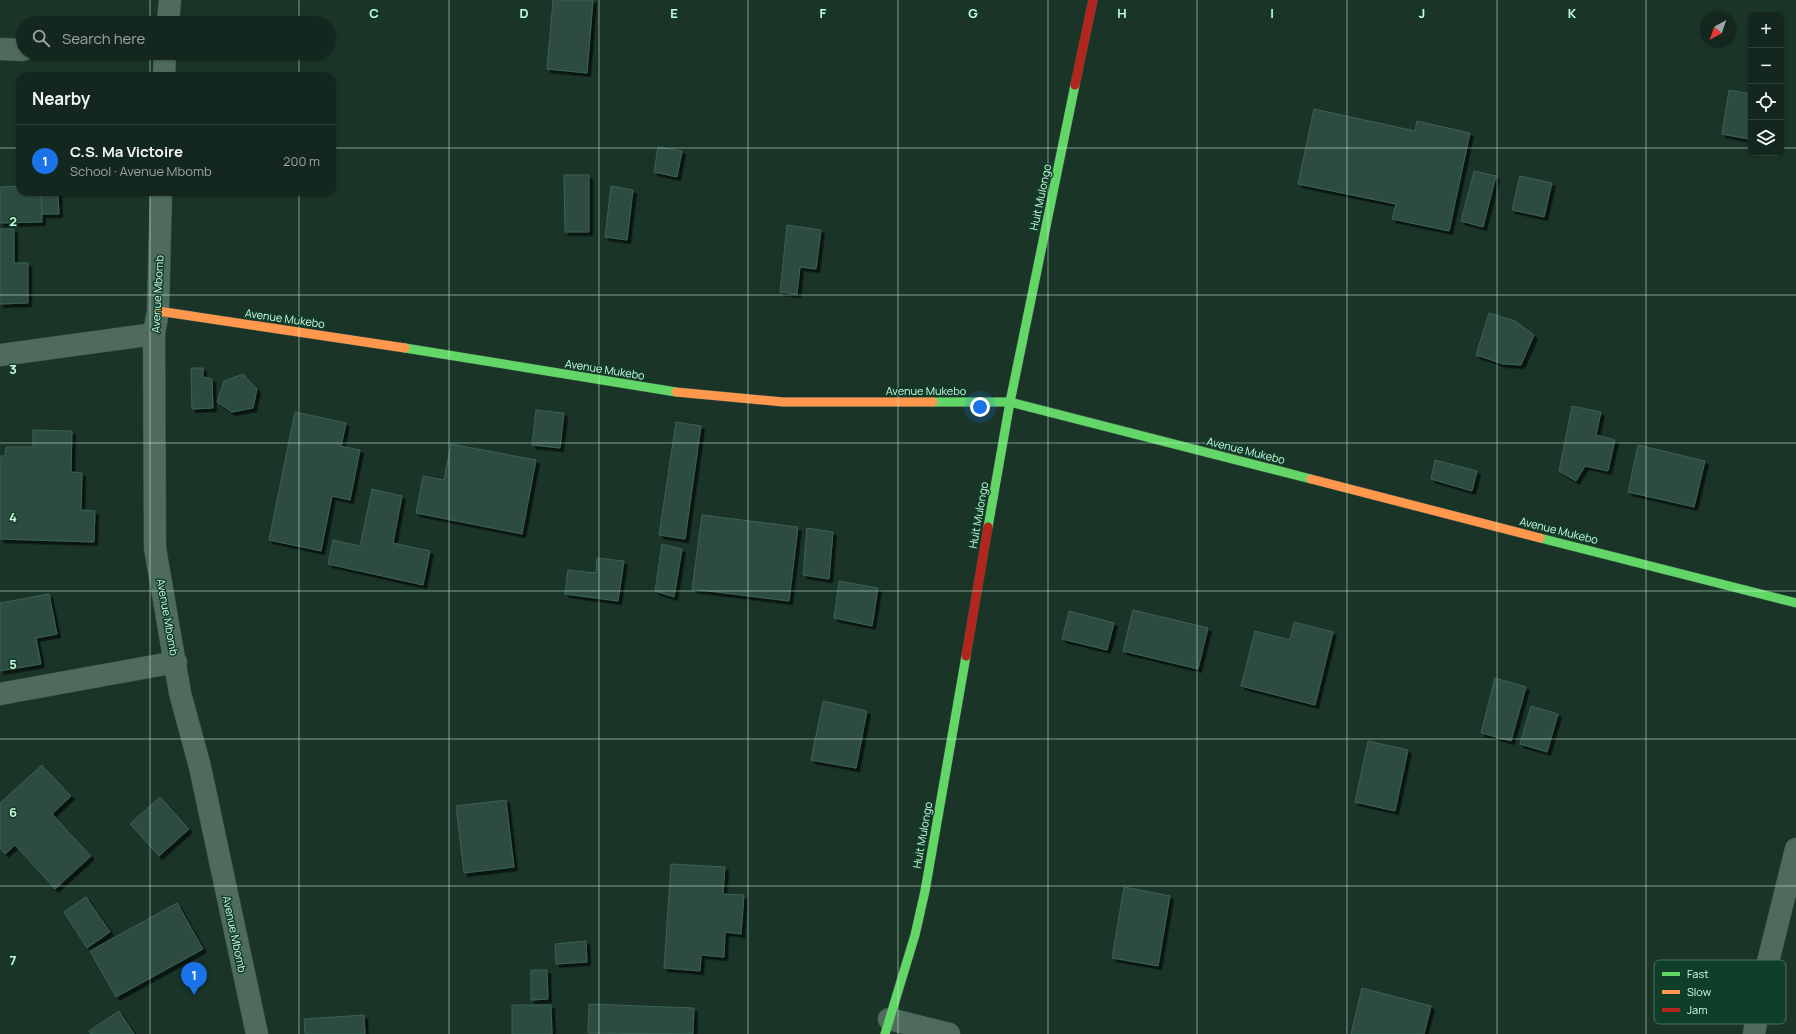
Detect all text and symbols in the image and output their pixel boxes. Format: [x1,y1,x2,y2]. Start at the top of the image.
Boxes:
text: C [369,4,379,22]
text: D [519,4,529,22]
text: E [670,4,678,22]
text: F [820,4,827,22]
text: G [968,4,978,22]
text: H [1117,4,1127,22]
text: I [1270,4,1274,22]
text: J [1419,4,1425,22]
text: K [1568,4,1577,22]
north arrow [1700,12,1736,48]
map controls [1748,12,1784,156]
button: + [1748,12,1784,48]
search box [16,16,336,60]
icon: search [30,27,52,49]
text: Search here [62,28,145,49]
button: − [1748,48,1784,84]
button: locate [1748,84,1784,120]
text: Nearby [32,87,90,110]
button: layers [1748,120,1784,156]
text: C.S. Ma Victoire [70,141,183,162]
text: 1 [42,152,48,170]
text: 200 m [283,152,320,170]
text: School · Avenue Mbomb [70,162,212,180]
street label: Huit Mulongo [1026,162,1054,232]
text: 2 [9,212,17,230]
street label: Avenue Mbomb [147,254,167,333]
street label: Avenue Mukebo [244,305,326,331]
street label: Avenue Mukebo [564,355,646,383]
text: 3 [9,360,17,378]
street label: Avenue Mukebo [886,383,967,398]
your location [970,397,990,417]
street label: Avenue Mukebo [1205,433,1287,467]
street label: Huit Mulongo [965,480,991,550]
text: 4 [9,508,17,526]
street label: Avenue Mukebo [1518,513,1600,547]
street label: Avenue Mbomb [154,577,182,657]
text: 5 [9,655,17,673]
street label: Huit Mulongo [909,800,935,870]
text: 6 [9,803,17,821]
street label: Avenue Mbomb [220,894,251,974]
text: 7 [10,951,17,969]
legend [1654,960,1786,1024]
pin: 1 [181,962,207,995]
text: Fast [1687,966,1709,981]
text: Slow [1687,984,1712,999]
text: Jam [1687,1002,1708,1017]

